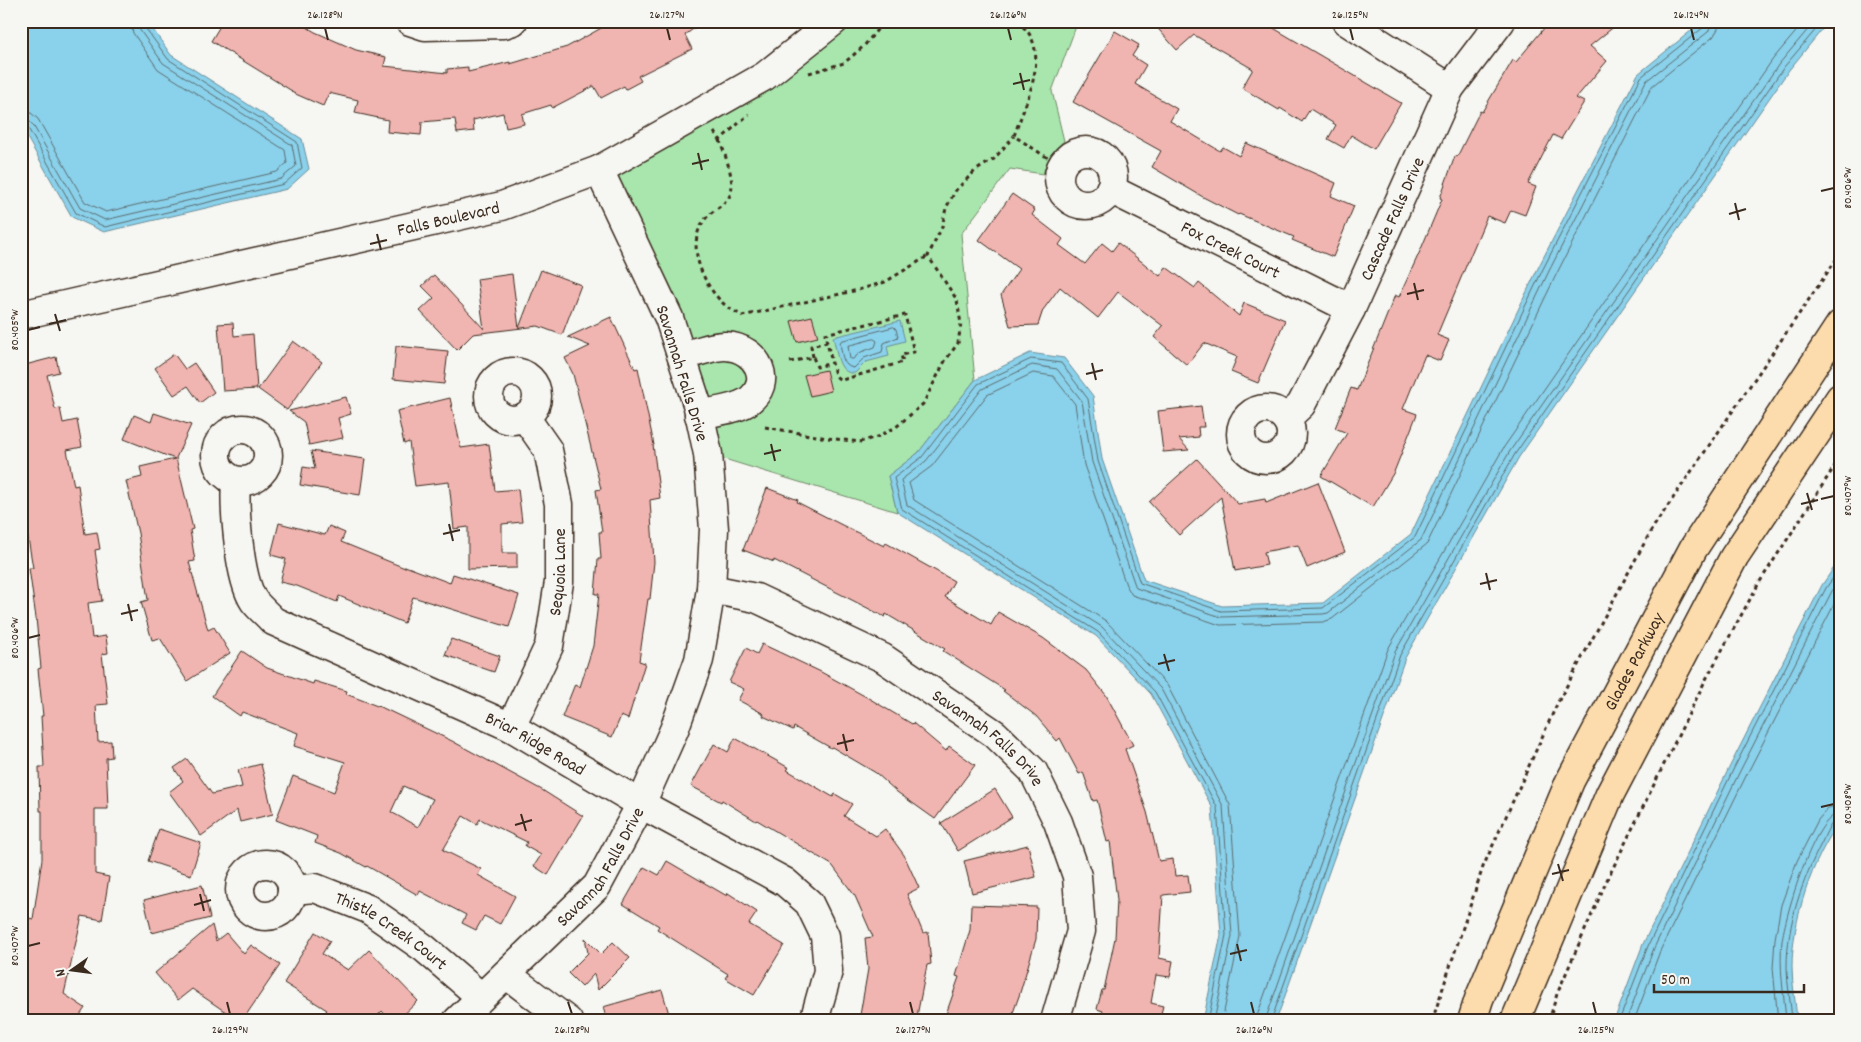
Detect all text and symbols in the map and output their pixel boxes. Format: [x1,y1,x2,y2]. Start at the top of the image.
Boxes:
text: 26.128°N [307,7,343,24]
text: 26.127°N [649,7,685,24]
text: 26.126°N [990,7,1026,24]
text: 26.125°N [1332,7,1368,24]
text: 26.124°N [1673,7,1709,24]
street label: Cascade Falls Drive [1355,154,1432,285]
text: 80.406°W [1840,167,1857,209]
street label: Falls Boulevard [395,197,502,244]
street label: Fox Creek Court [1176,216,1284,287]
street label: Savannah Falls Drive [648,303,713,445]
text: 80.405°W [7,309,24,351]
text: 80.407°W [1840,476,1857,516]
street label: Sequoia Lane [544,528,574,618]
street label: Glades Parkway [1599,608,1672,716]
text: 80.406°W [7,617,24,659]
street label: Savannah Falls Drive [926,685,1049,791]
street label: Briar Ridge Road [481,707,589,783]
text: 80.408°W [1840,784,1857,824]
street label: Savannah Falls Drive [552,803,652,934]
street label: Thistle Creek Court [331,887,452,978]
text: 80.407°W [7,926,24,966]
north arrow [48,944,98,994]
scale bar [1654,962,1804,994]
text: N [51,967,72,978]
text: 50 m [1661,970,1690,992]
text: 26.129°N [212,1022,248,1039]
text: 26.128°N [554,1022,590,1039]
text: 26.127°N [895,1022,931,1039]
text: 26.126°N [1236,1022,1272,1039]
text: 26.125°N [1578,1022,1614,1039]

